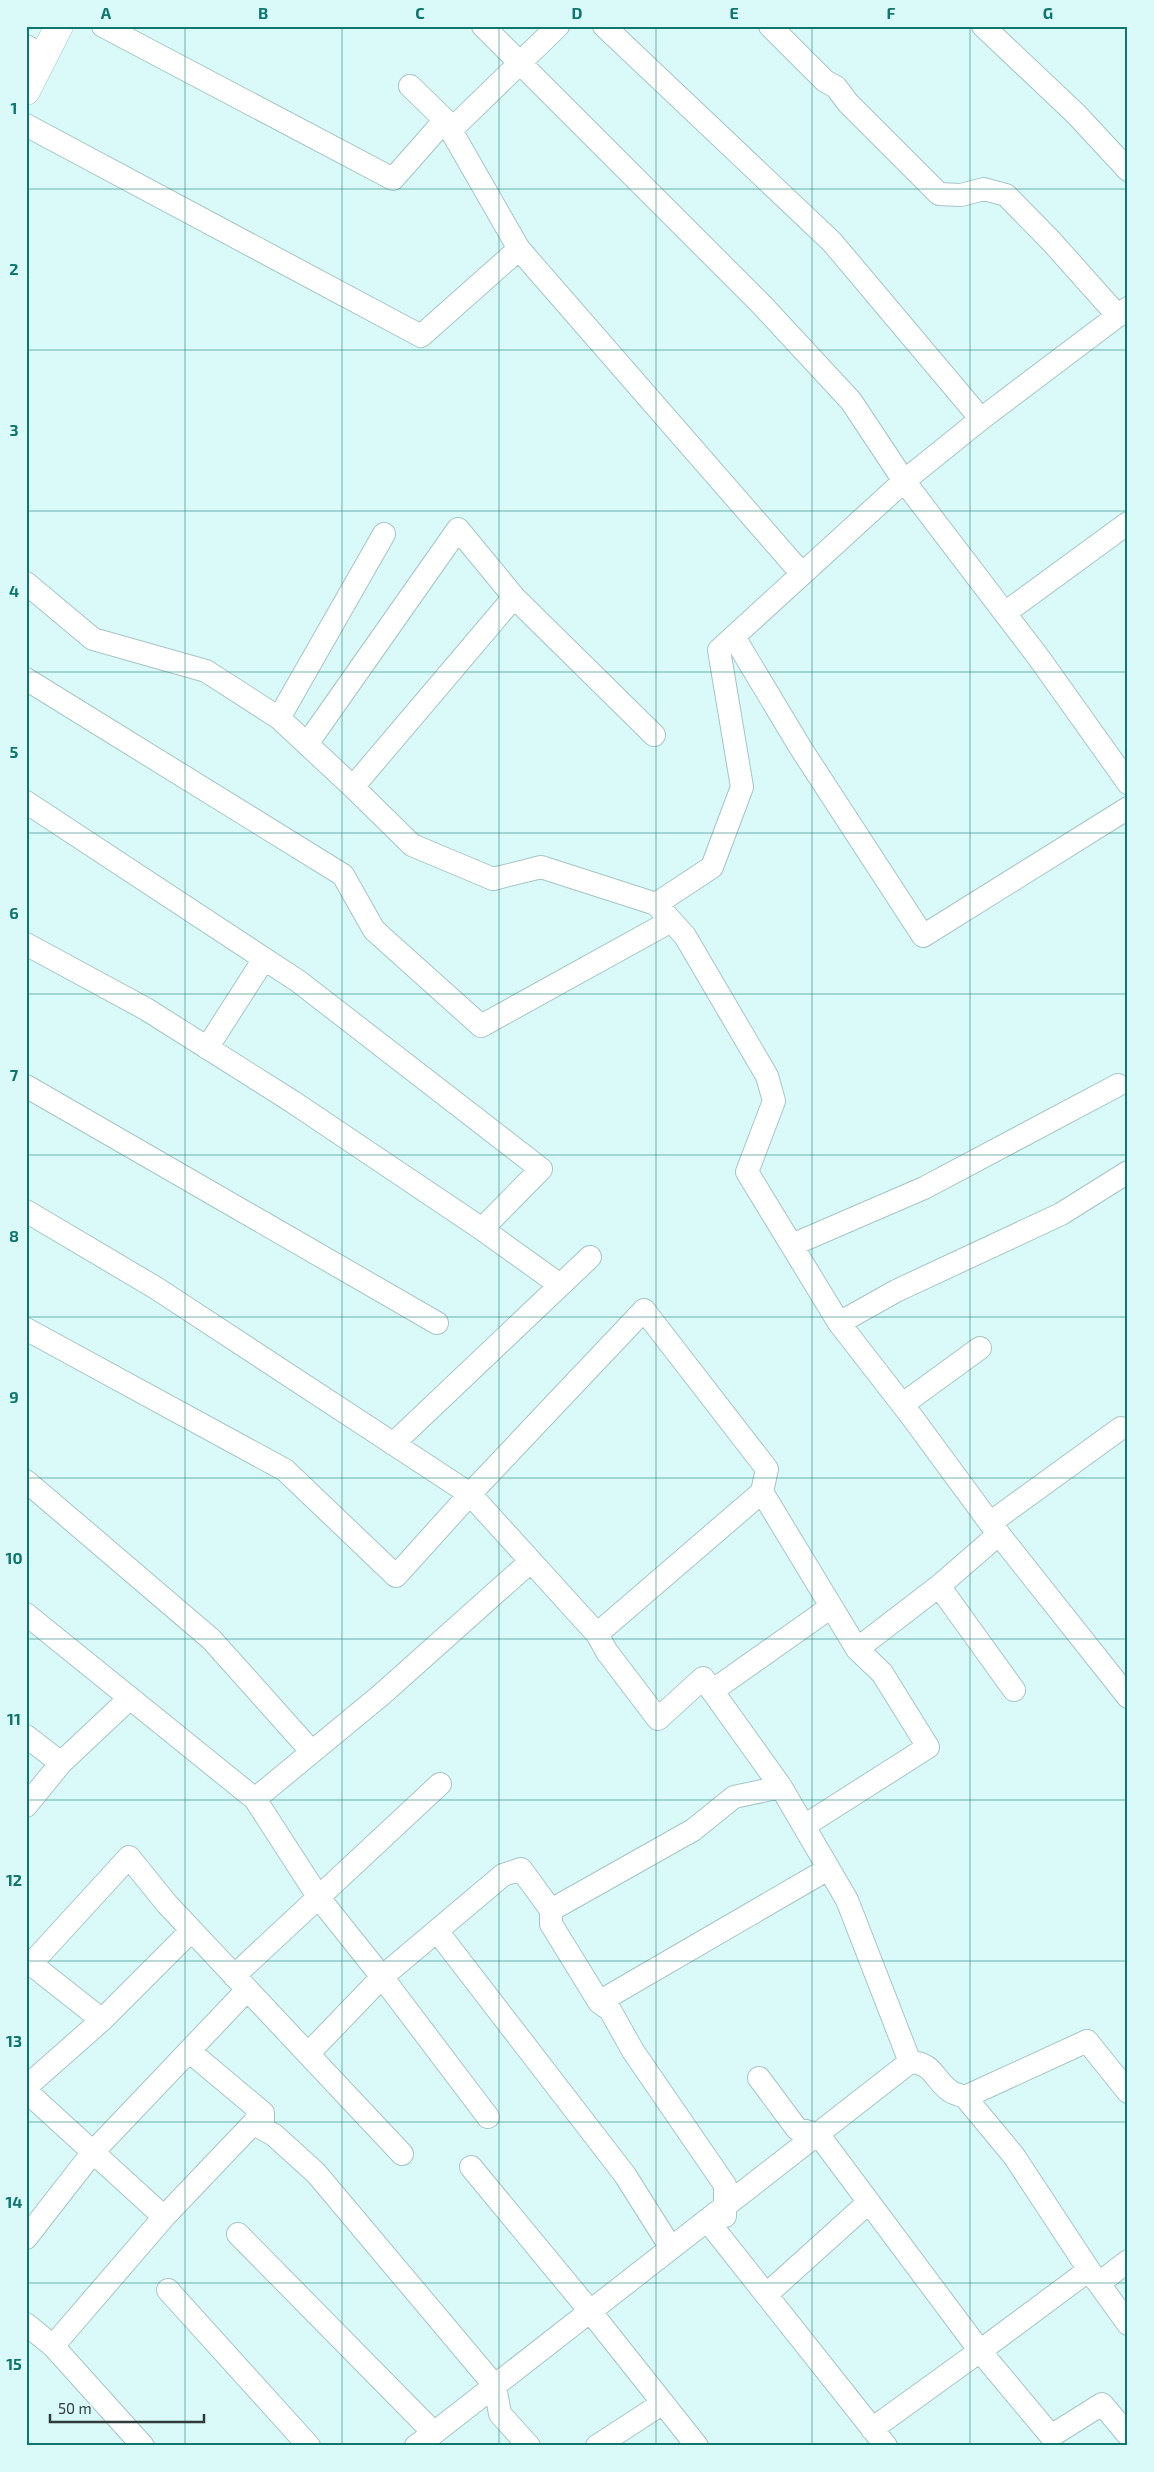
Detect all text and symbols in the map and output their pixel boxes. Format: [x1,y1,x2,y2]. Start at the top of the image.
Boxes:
text: A [101,3,112,22]
text: B [258,3,268,22]
text: C [415,3,425,22]
text: D [572,3,583,22]
text: E [729,3,739,22]
text: F [887,3,896,22]
text: G [1043,3,1053,22]
text: 1 [11,98,17,117]
text: 2 [9,259,19,278]
text: 3 [9,420,19,439]
text: 4 [9,581,19,600]
text: 5 [10,742,19,761]
text: 6 [9,903,19,922]
text: 7 [10,1065,19,1084]
text: 8 [9,1226,19,1245]
text: 9 [9,1387,19,1406]
text: 10 [5,1548,23,1567]
text: 11 [7,1709,21,1728]
text: 12 [6,1870,22,1889]
text: 13 [6,2031,22,2050]
text: 14 [5,2192,23,2211]
text: 15 [6,2354,22,2373]
scale bar [50,2392,204,2424]
text: 50 m [58,2399,92,2417]

